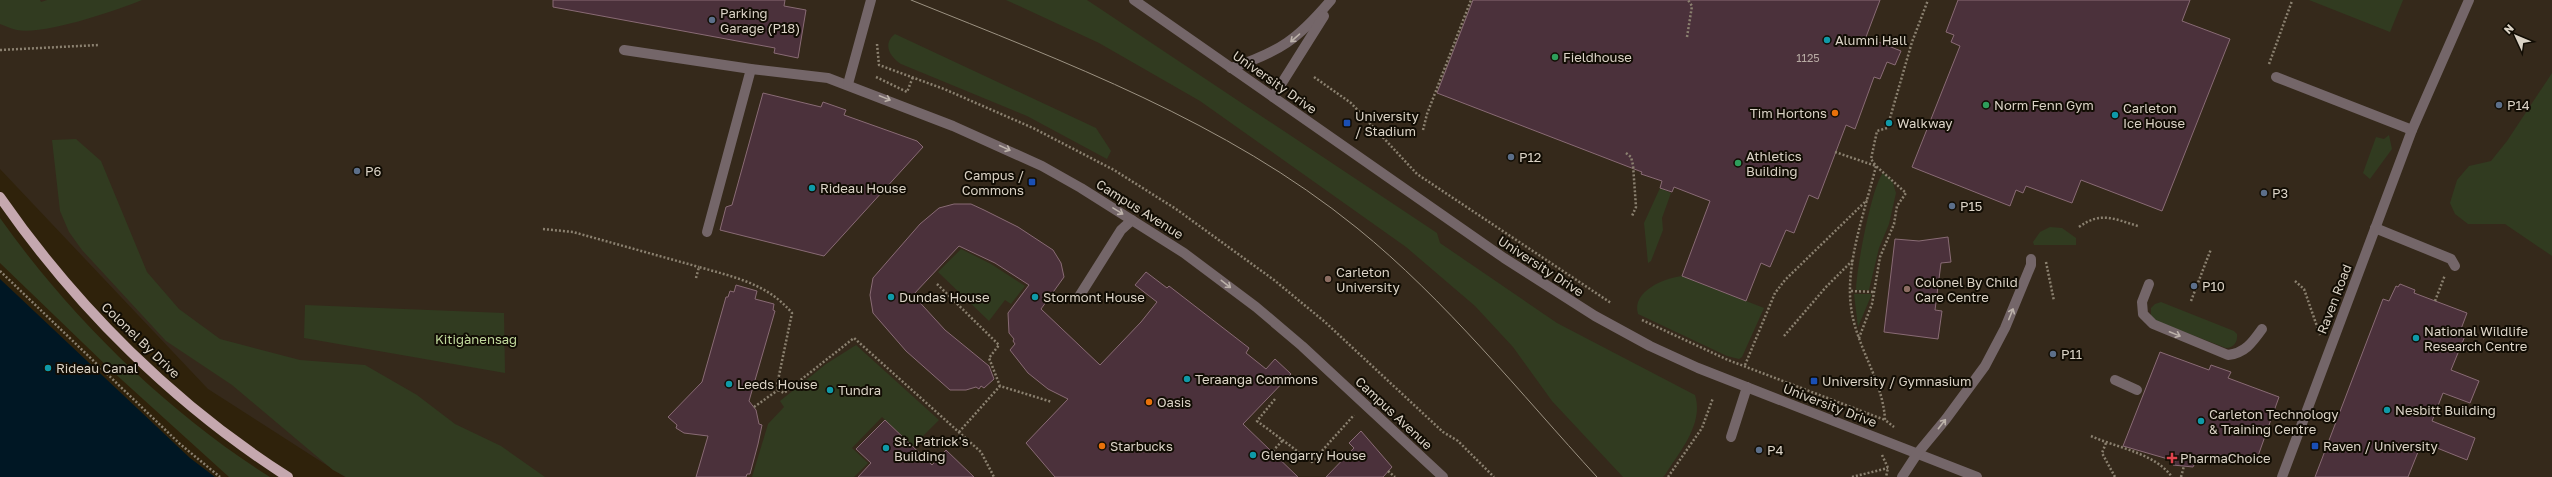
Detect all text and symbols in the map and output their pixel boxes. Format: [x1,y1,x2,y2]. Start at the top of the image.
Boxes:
place label: Parking Garage (P18) [720,5,800,36]
marker: Parking Garage (P18) [707,15,717,25]
north arrow [2496,16,2536,56]
text: N [2501,21,2516,36]
place label: Alumni Hall [1835,32,1907,48]
one-way arrow [1289,34,1300,43]
marker: Alumni Hall [1822,35,1832,45]
street label: University Drive [1230,47,1320,117]
place label: Fieldhouse [1563,49,1632,65]
house number: 1125 [1796,51,1820,64]
marker: Fieldhouse [1550,52,1560,62]
one-way arrow [878,94,890,102]
place label: Norm Fenn Gym [1994,97,2094,113]
place label: P14 [2507,97,2530,113]
marker: Norm Fenn Gym [1981,100,1991,110]
place label: Carleton Ice House [2123,100,2185,131]
marker: P14 [2494,100,2504,110]
place label: Tim Hortons [1750,105,1827,121]
place label: University / Stadium [1355,108,1419,139]
marker: Tim Hortons [1830,108,1840,118]
marker: Carleton Ice House [2110,110,2120,120]
place label: Walkway [1897,115,1953,131]
marker: University / Stadium [1342,118,1352,128]
marker: Walkway [1884,118,1894,128]
one-way arrow [998,145,1010,152]
place label: Athletics Building [1746,148,1802,179]
place label: P12 [1519,149,1541,165]
marker: P12 [1506,152,1516,162]
marker: Athletics Building [1733,158,1743,168]
place label: P6 [365,163,382,179]
marker: P6 [352,166,362,176]
place label: Campus / Commons [962,167,1024,198]
street label: Campus Avenue [1094,176,1186,242]
marker: Campus / Commons [1027,177,1037,187]
place label: Rideau House [820,180,906,196]
marker: Rideau House [807,183,817,193]
place label: P3 [2272,185,2288,201]
marker: P3 [2259,188,2269,198]
place label: P15 [1960,198,1982,214]
marker: P15 [1947,201,1957,211]
one-way arrow [1112,207,1123,215]
street label: University Drive [1495,232,1587,300]
street label: Raven Road [2313,262,2355,336]
place label: Carleton University [1336,264,1400,295]
marker: Carleton University [1323,274,1333,284]
place label: Colonel By Child Care Centre [1915,274,2018,305]
place label: P10 [2202,278,2225,294]
one-way arrow [1220,279,1231,288]
marker: P10 [2189,281,2199,291]
marker: Colonel By Child Care Centre [1902,284,1912,294]
place label: Dundas House [899,289,989,305]
place label: Stormont House [1043,289,1145,305]
marker: Dundas House [886,292,896,302]
marker: Stormont House [1030,292,1040,302]
street label: Colonel By Drive [98,299,184,381]
one-way arrow [2008,309,2015,321]
place label: National Wildlife Research Centre [2424,323,2528,354]
one-way arrow [2169,330,2181,338]
park label: Kitigànensag [435,331,517,347]
marker: National Wildlife Research Centre [2411,333,2421,343]
place label: P11 [2061,346,2082,362]
marker: P11 [2048,349,2058,359]
place label: Rideau Canal [56,360,138,376]
marker: Rideau Canal [43,363,53,373]
place label: Teraanga Commons [1195,371,1318,387]
street label: Campus Avenue [1352,373,1436,453]
place label: University / Gymnasium [1822,373,1972,389]
marker: Teraanga Commons [1182,374,1192,384]
place label: Leeds House [737,376,817,392]
marker: University / Gymnasium [1809,376,1819,386]
marker: Leeds House [724,379,734,389]
street label: University Drive [1781,380,1879,430]
place label: Tundra [838,382,881,398]
marker: Tundra [825,385,835,395]
place label: Oasis [1157,394,1191,410]
marker: Oasis [1144,397,1154,407]
place label: Nesbitt Building [2395,402,2496,418]
marker: Nesbitt Building [2382,405,2392,415]
place label: Carleton Technology & Training Centre [2209,406,2339,437]
marker: Carleton Technology & Training Centre [2196,416,2206,426]
one-way arrow [1938,418,1946,429]
place label: St. Patrick's Building [894,433,969,464]
place label: Starbucks [1110,438,1173,454]
place label: Raven / University [2323,438,2439,454]
marker: Starbucks [1097,441,1107,451]
marker: Raven / University [2310,441,2320,451]
place label: P4 [1767,442,1784,458]
marker: St. Patrick's Building [881,443,891,453]
marker: P4 [1754,445,1764,455]
place label: Glengarry House [1261,447,1366,463]
marker: Glengarry House [1248,450,1258,460]
place label: PharmaChoice [2180,450,2271,466]
marker: PharmaChoice [2167,453,2177,463]

